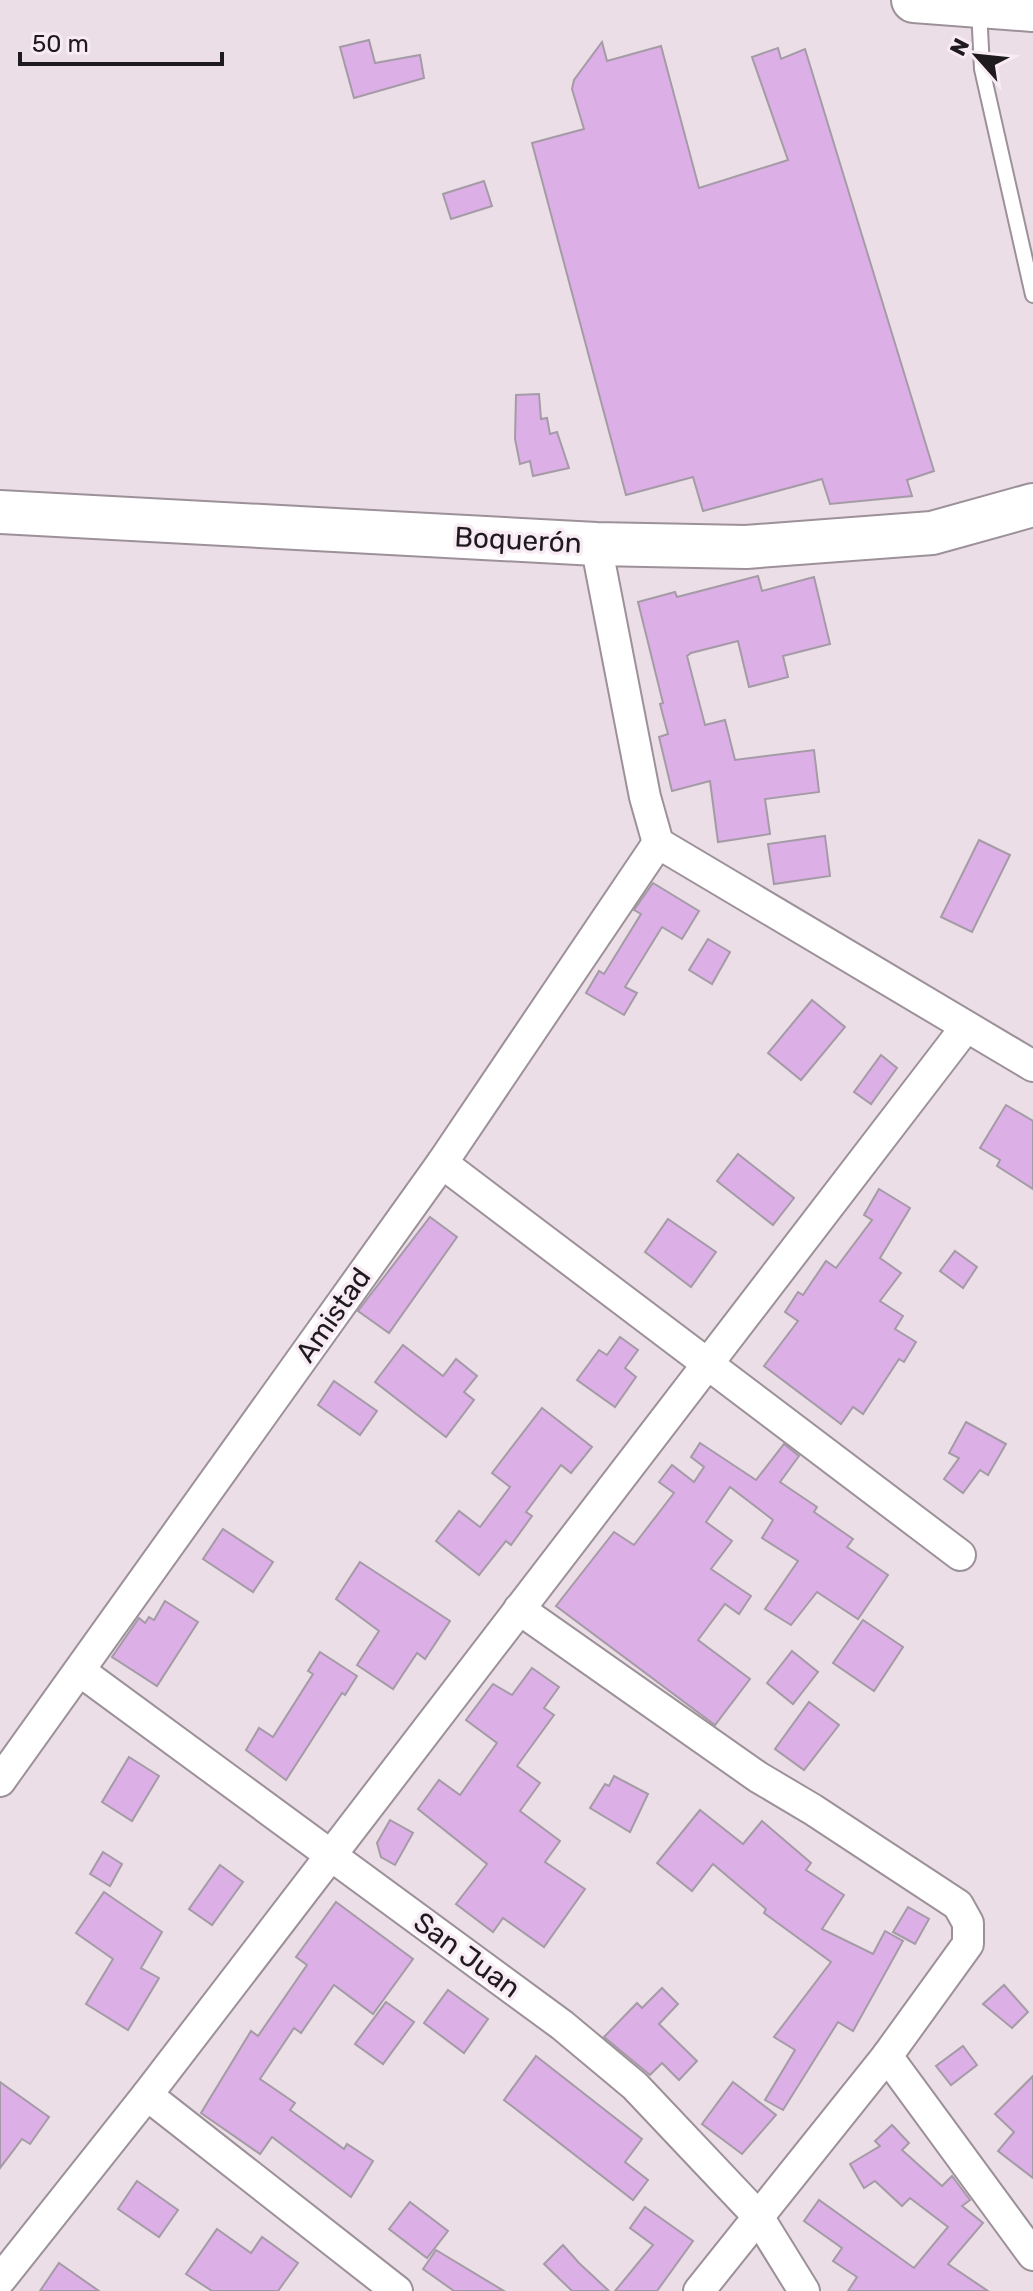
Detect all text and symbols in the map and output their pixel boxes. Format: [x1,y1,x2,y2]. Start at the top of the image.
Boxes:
scale bar [20,16,222,66]
north arrow [937,16,1017,96]
text: 50 m [32,30,89,58]
text: N [944,34,975,60]
street label: Boquerón [454,520,582,560]
street label: Amistad [289,1261,377,1369]
street label: San Juan [407,1905,527,2005]

